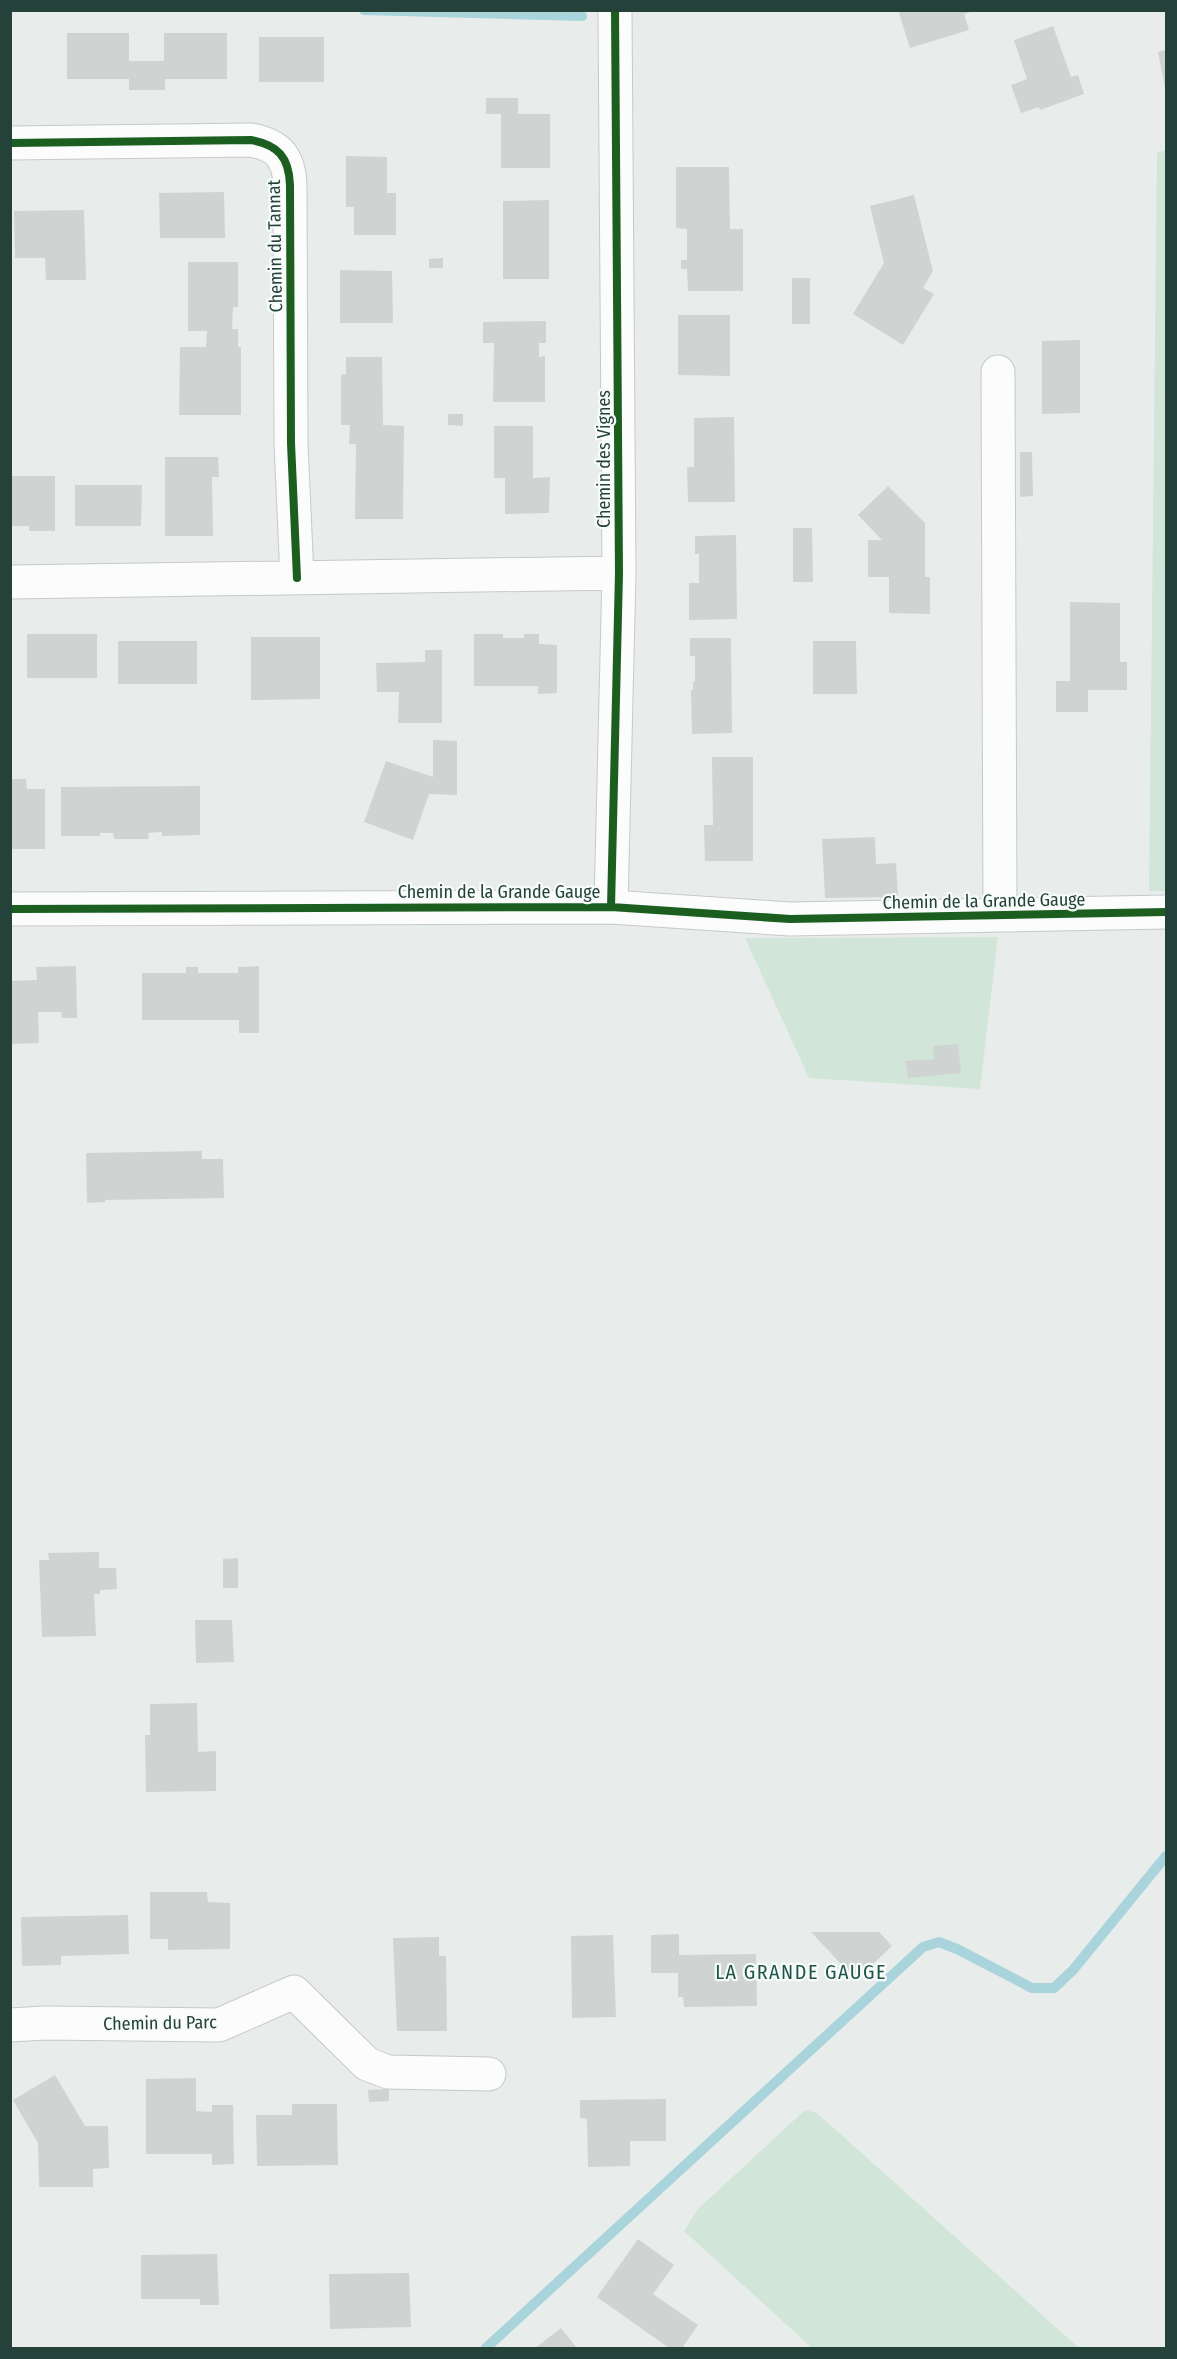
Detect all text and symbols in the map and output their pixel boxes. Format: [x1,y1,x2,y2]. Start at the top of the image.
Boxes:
street label: Chemin du Tannat [263,179,287,313]
street label: Chemin des Vignes [593,390,615,528]
street label: Chemin de la Grande Gauge [398,881,600,903]
street label: Chemin de la Grande Gauge [882,888,1086,914]
district label: LA GRANDE GAUGE [715,1960,887,1984]
street label: Chemin du Parc [103,2011,217,2035]

